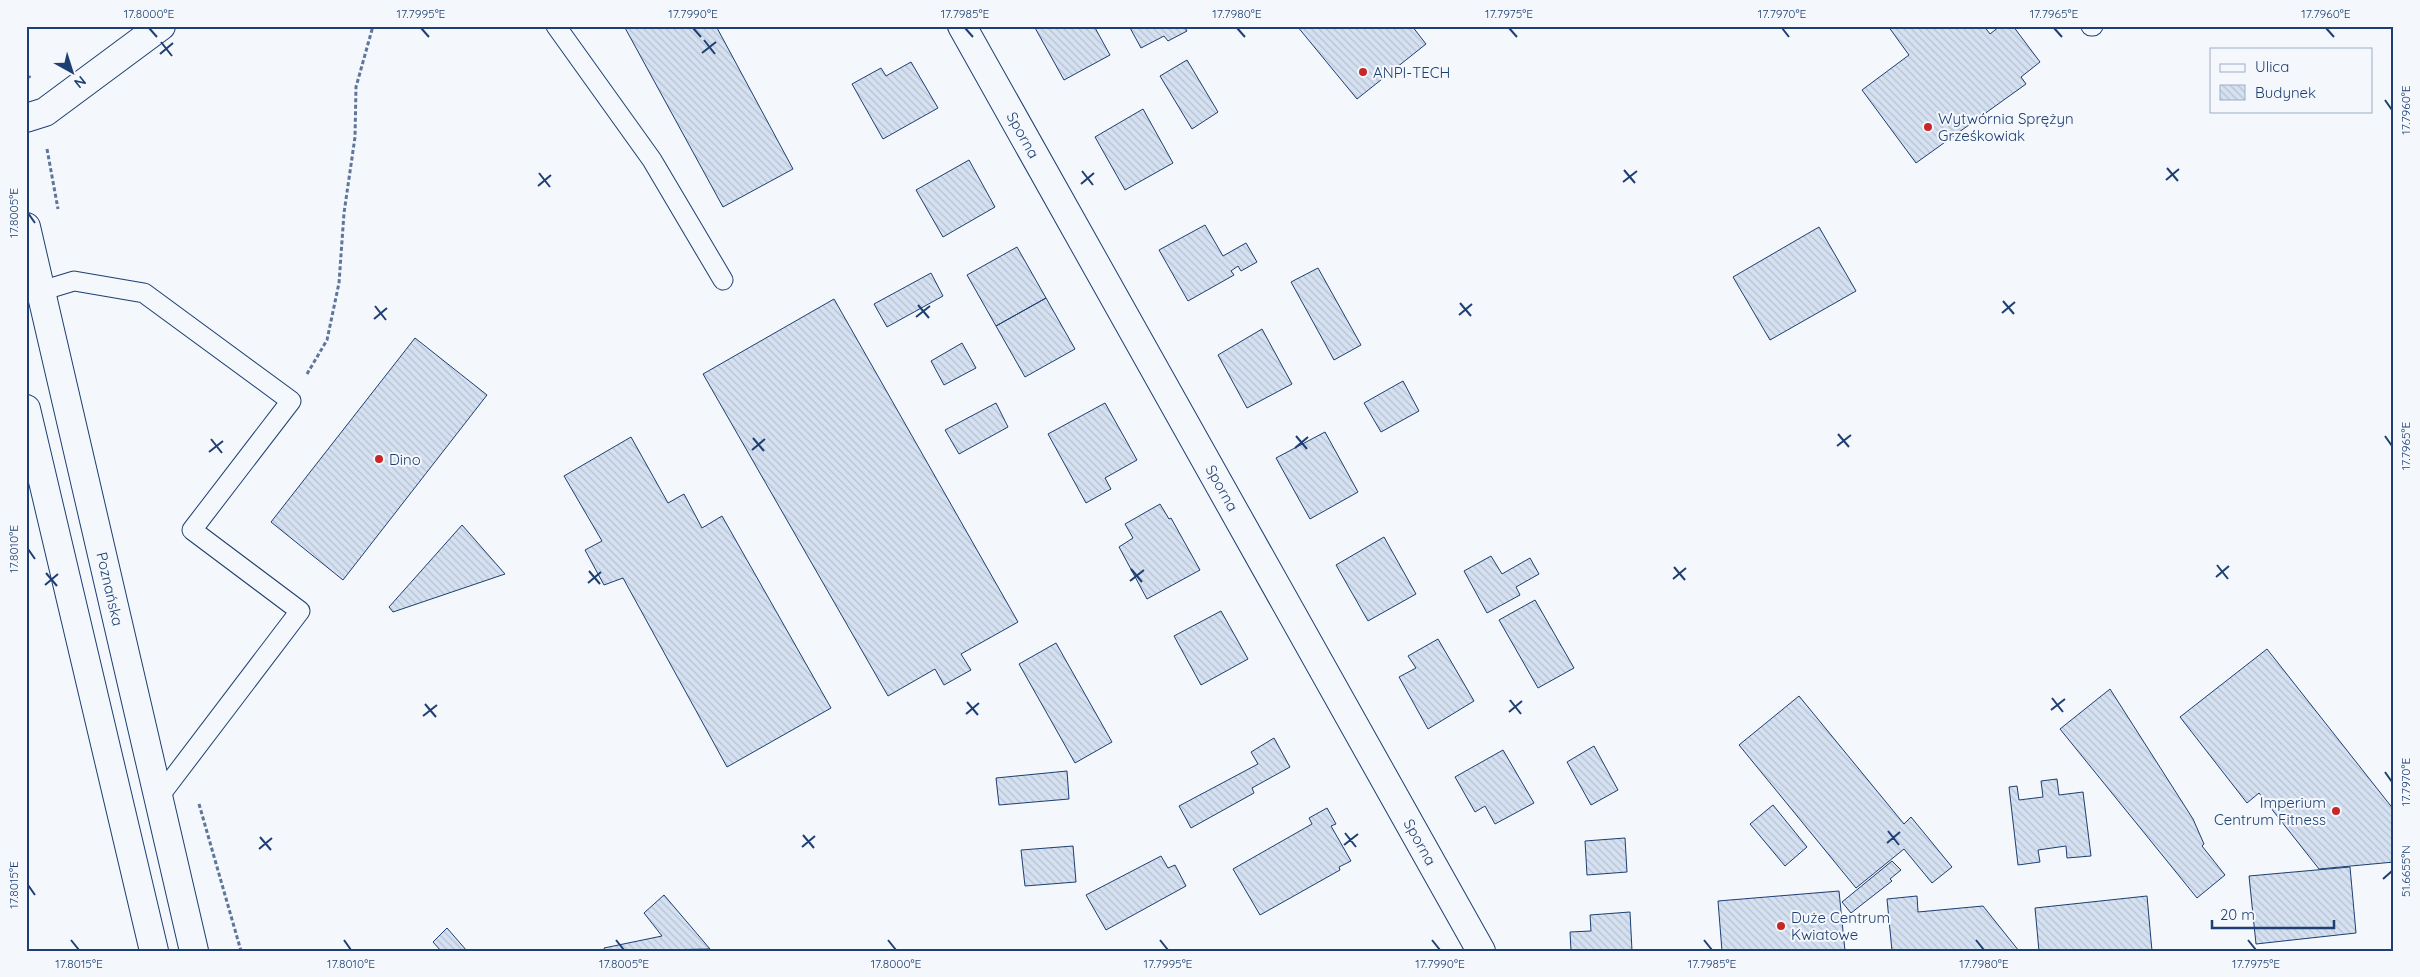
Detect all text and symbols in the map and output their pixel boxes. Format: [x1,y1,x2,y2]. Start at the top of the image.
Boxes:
text: 17.8000°E [124,6,175,21]
text: 17.7995°E [397,6,446,21]
text: 17.7990°E [668,6,718,21]
text: 17.7985°E [941,6,990,21]
text: 17.7980°E [1212,6,1262,21]
text: 17.7975°E [1485,6,1533,21]
text: 17.7970°E [1758,6,1806,21]
text: 17.7965°E [2030,6,2079,21]
text: 17.7960°E [2301,6,2351,21]
north arrow [48,48,98,98]
legend [2210,48,2372,112]
text: Ulica [2255,57,2289,76]
place label: ANPI-TECH [1373,63,1450,82]
marker: ANPI-TECH [1357,66,1369,78]
text: N [71,72,90,92]
text: Budynek [2255,83,2316,102]
text: 17.7960°E [2398,85,2413,135]
street label: Sporna [1003,108,1043,162]
place label: Wytwórnia Sprężyn Grześkowiak [1938,109,2074,145]
marker: Wytwórnia Sprężyn Grześkowiak [1922,121,1934,133]
text: 17.8005°E [6,188,21,238]
text: 17.7965°E [2398,421,2413,470]
place label: Dino [389,450,421,469]
marker: Dino [373,453,385,465]
street label: Sporna [1202,461,1242,515]
text: 17.8010°E [6,525,21,573]
street label: Poznańska [92,550,128,628]
text: 17.7970°E [2398,758,2413,806]
place label: Imperium Centrum Fitness [2214,793,2326,829]
marker: Imperium Centrum Fitness [2330,805,2342,817]
street label: Sporna [1400,815,1440,869]
text: 51.6655°N [2398,845,2413,897]
text: 17.8015°E [6,861,21,909]
scale bar [2212,897,2335,929]
text: 20 m [2220,905,2255,924]
place label: Duże Centrum Kwiatowe [1791,908,1890,944]
marker: Duże Centrum Kwiatowe [1775,920,1787,932]
text: 17.8015°E [55,956,103,971]
text: 17.8010°E [327,956,375,971]
text: 17.8005°E [599,956,649,971]
text: 17.8000°E [871,956,922,971]
text: 17.7995°E [1144,956,1193,971]
text: 17.7990°E [1415,956,1465,971]
text: 17.7985°E [1688,956,1737,971]
text: 17.7980°E [1959,956,2009,971]
text: 17.7975°E [2232,956,2280,971]

